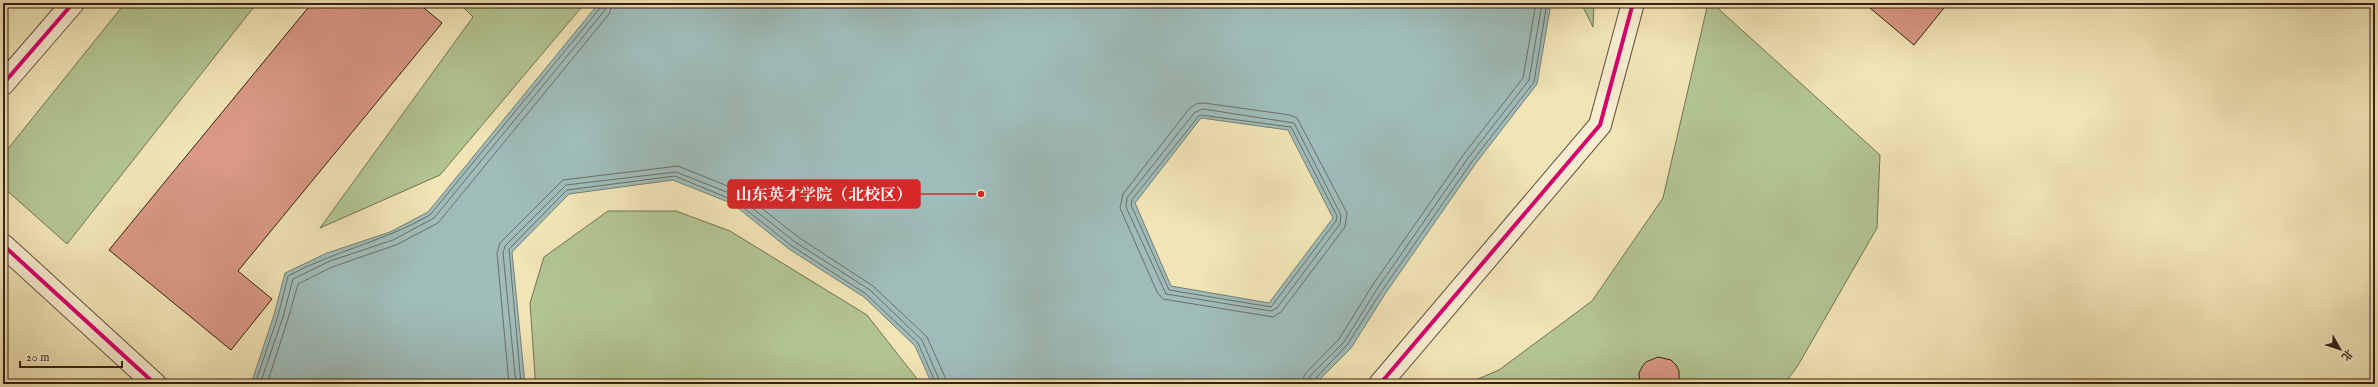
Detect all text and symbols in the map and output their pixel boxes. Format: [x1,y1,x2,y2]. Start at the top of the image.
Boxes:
callout: 山东英才学院（北校区） [728,180,920,208]
text: 山东英才学院（北校区） [736,186,912,206]
north arrow [2320,329,2360,369]
scale bar [20,343,122,369]
text: 北 [2338,346,2356,363]
text: 20 m [26,350,49,365]

